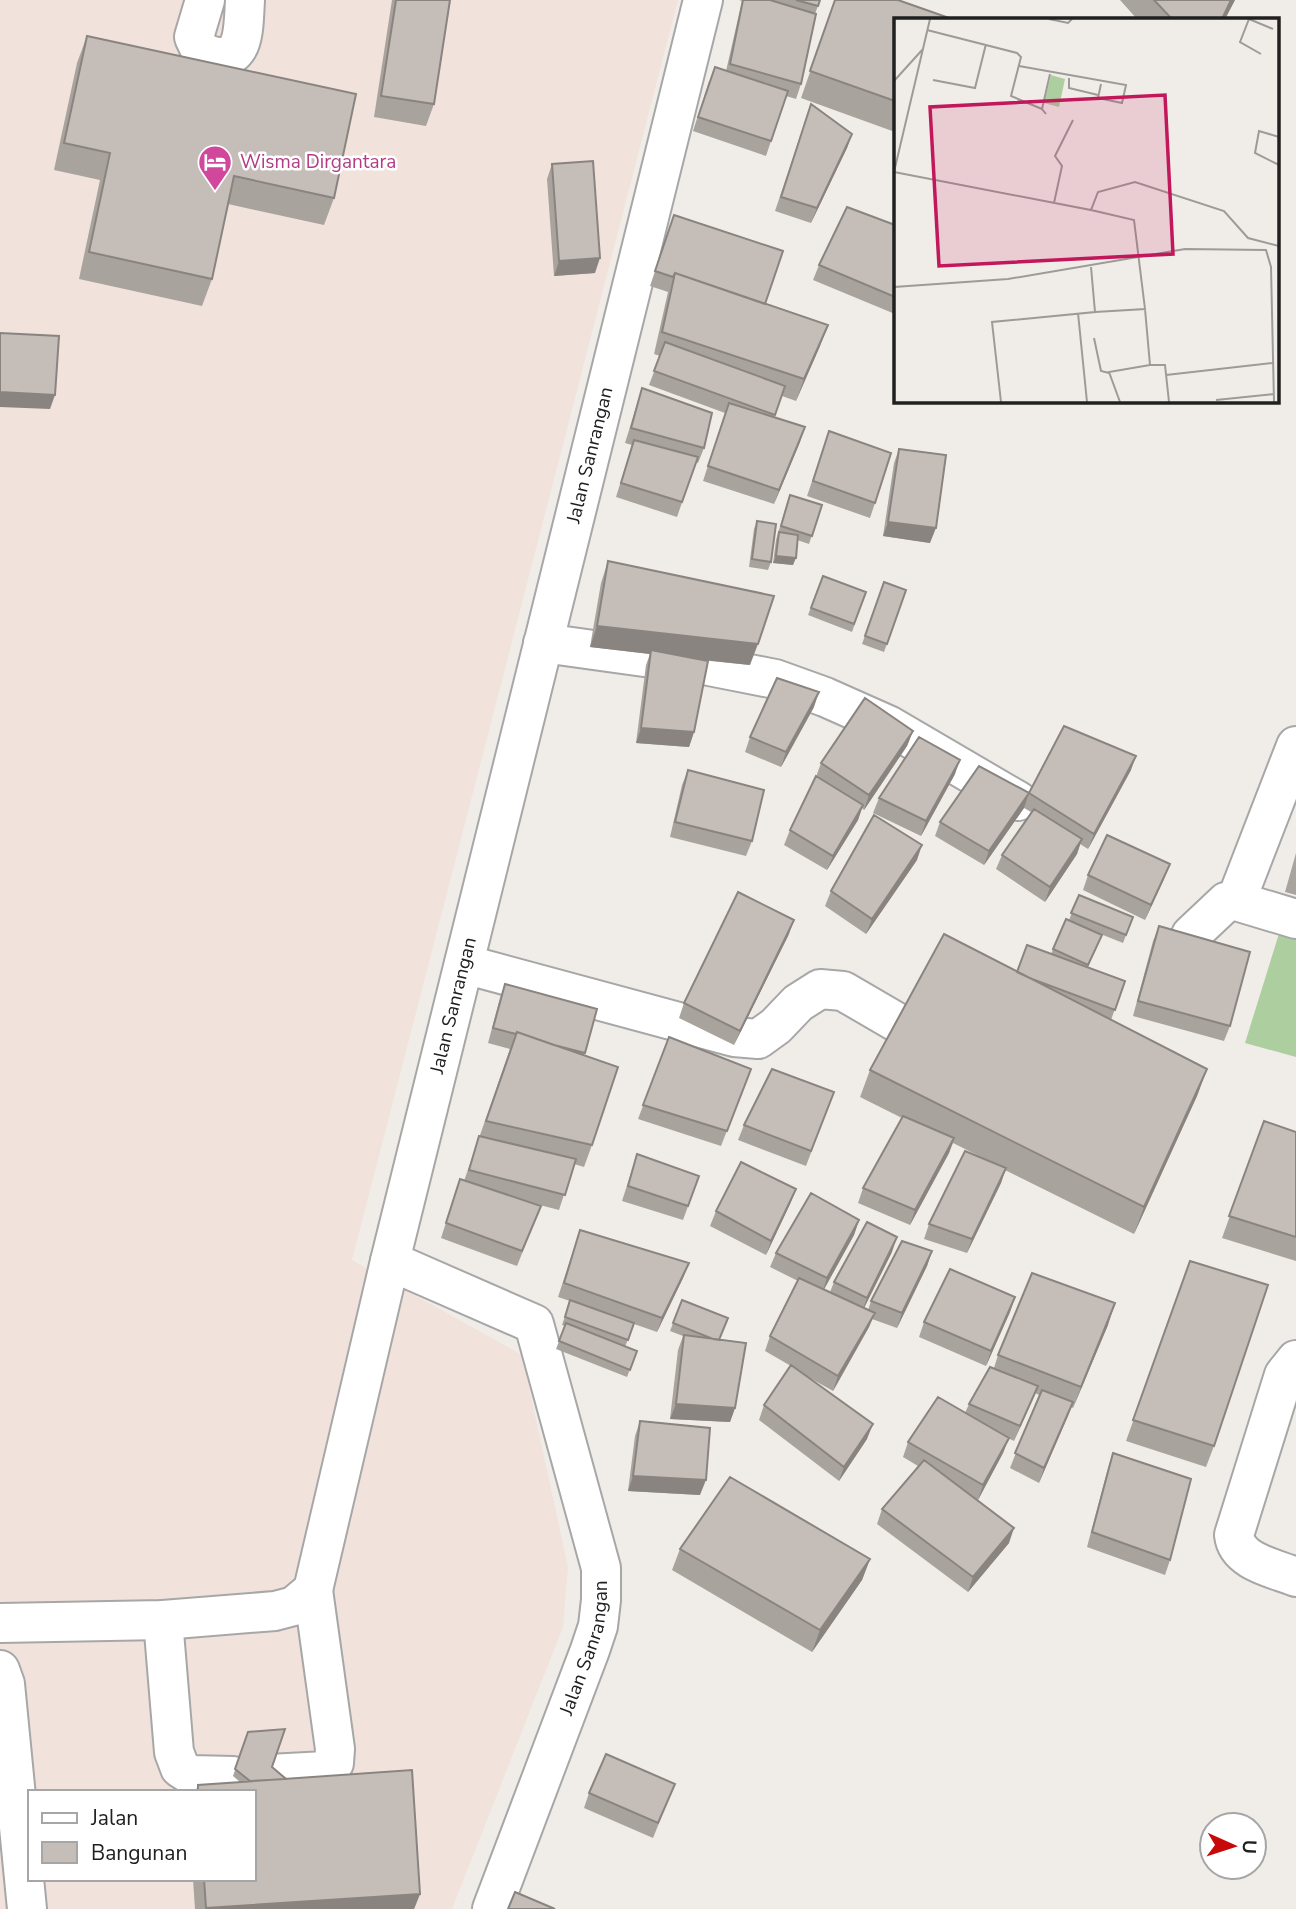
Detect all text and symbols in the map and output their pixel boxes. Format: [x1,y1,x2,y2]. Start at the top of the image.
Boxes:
inset map [894,18,1278,402]
hotel icon: Wisma Dirgantara [196,143,234,192]
place label: Wisma Dirgantara [240,149,396,175]
street label: Jalan Sanrangan [560,384,620,527]
street label: Jalan Sanrangan [424,934,483,1077]
street label: Jalan Sanrangan [553,1580,614,1720]
legend [28,1790,256,1881]
text: Jalan [90,1804,138,1832]
north arrow [1198,1811,1268,1881]
text: Bangunan [91,1839,187,1867]
text: U [1236,1839,1262,1855]

